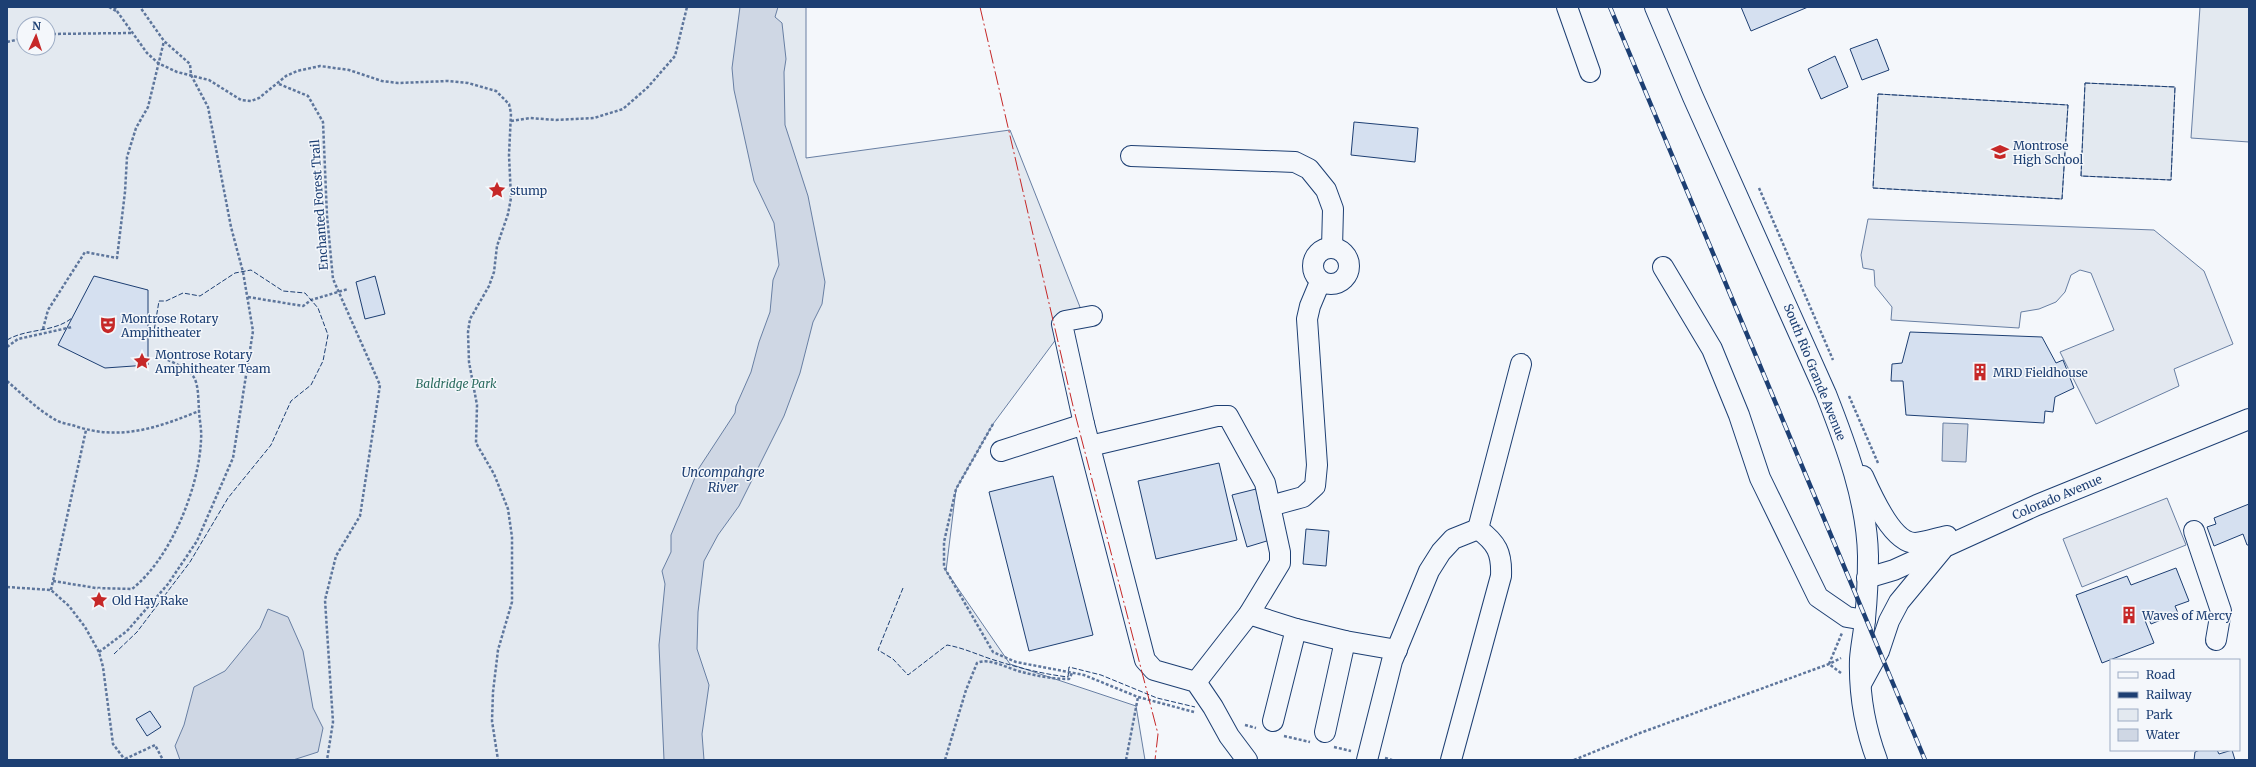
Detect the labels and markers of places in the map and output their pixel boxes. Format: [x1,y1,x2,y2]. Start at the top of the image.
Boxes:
place label: Montrose High School [2013,138,2084,167]
school or university icon: Montrose High School [1990,142,2010,162]
place icon: stump [487,180,507,200]
place label: stump [510,183,547,198]
place label: Montrose Rotary Amphitheater [120,311,218,340]
theatre icon: Montrose Rotary Amphitheater [98,315,118,335]
place label: Montrose Rotary Amphitheater Team [154,347,271,376]
place icon: Montrose Rotary Amphitheater Team [132,351,152,371]
building icon: MRD Fieldhouse [1970,362,1990,382]
place label: MRD Fieldhouse [1993,365,2088,380]
place icon: Old Hay Rake [89,590,109,610]
place label: Old Hay Rake [112,593,188,608]
building icon: Waves of Mercy [2119,605,2139,625]
place label: Waves of Mercy [2141,608,2232,623]

